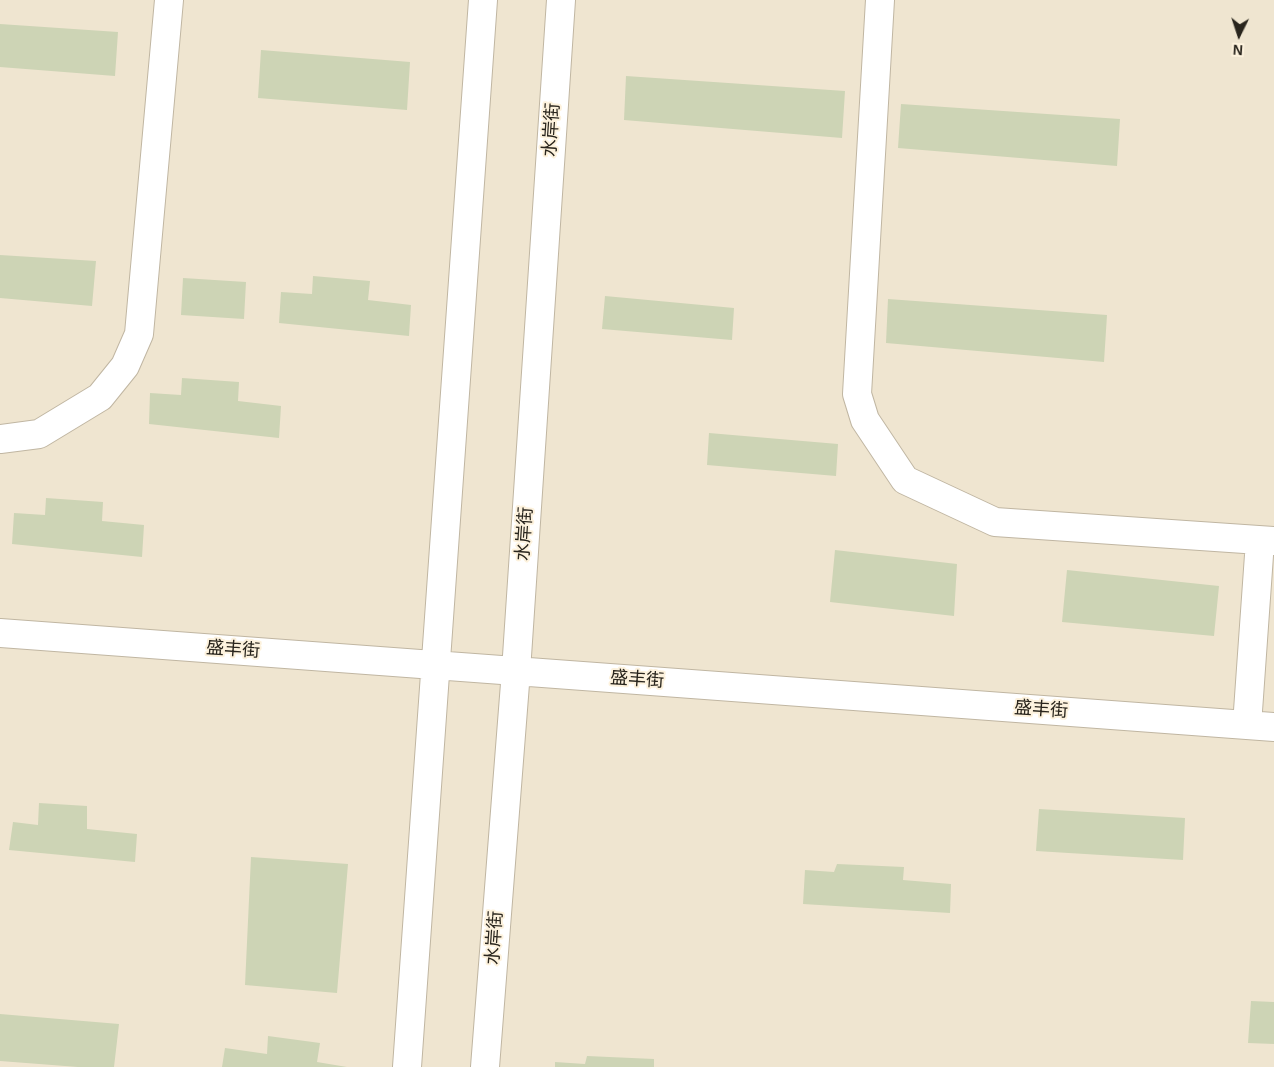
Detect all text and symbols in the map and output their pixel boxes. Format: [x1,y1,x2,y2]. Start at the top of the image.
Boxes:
north arrow [1214,10,1264,60]
text: N [1232,42,1244,58]
street label: 水岸街 [539,102,565,158]
street label: 水岸街 [512,506,538,562]
street label: 盛丰街 [205,637,261,663]
street label: 盛丰街 [609,667,665,693]
street label: 盛丰街 [1013,697,1069,723]
street label: 水岸街 [482,910,508,966]

